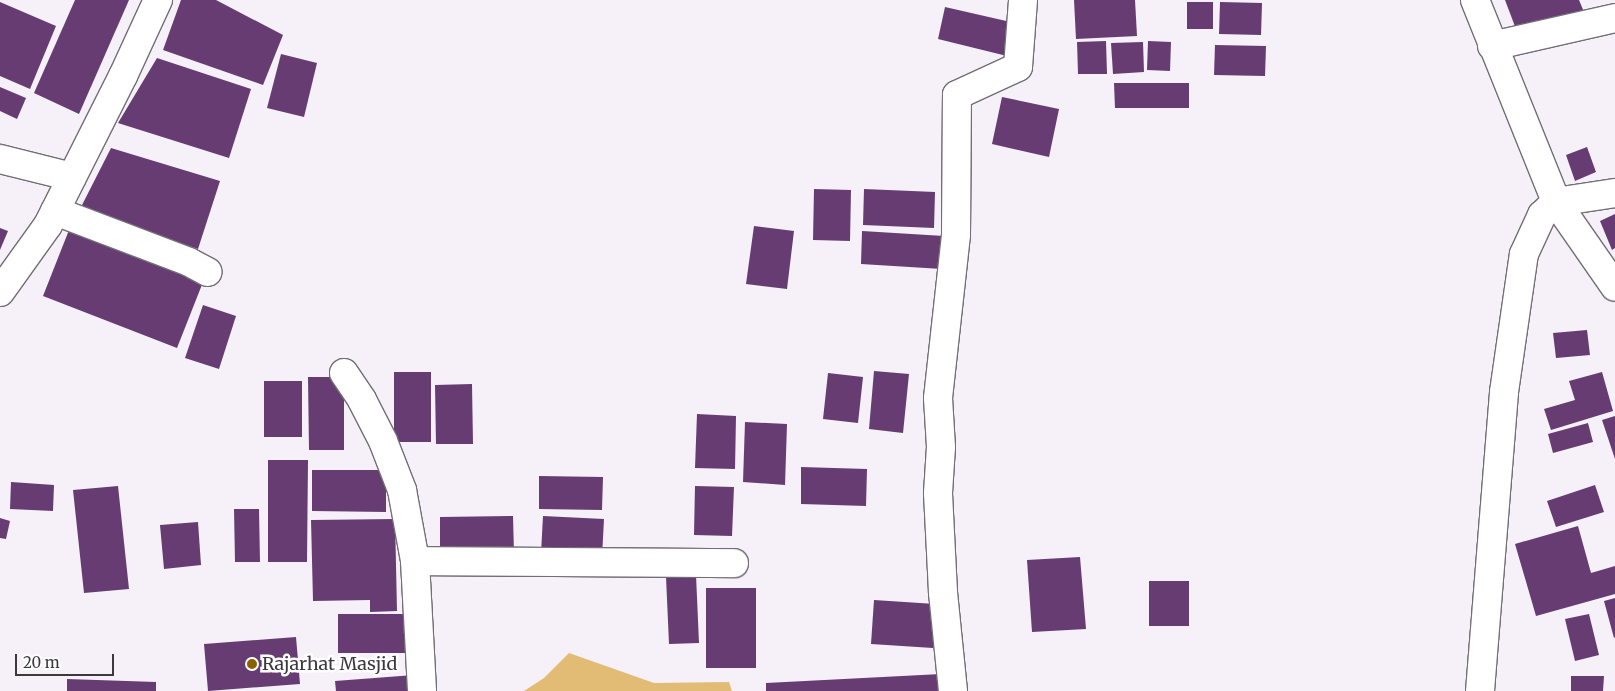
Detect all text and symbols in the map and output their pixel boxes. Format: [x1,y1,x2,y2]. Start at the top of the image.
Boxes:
scale bar [18,644,116,676]
text: 20 m [23,653,60,672]
place label: Rajarhat Masjid [262,653,397,675]
marker: Rajarhat Masjid [246,658,258,670]

